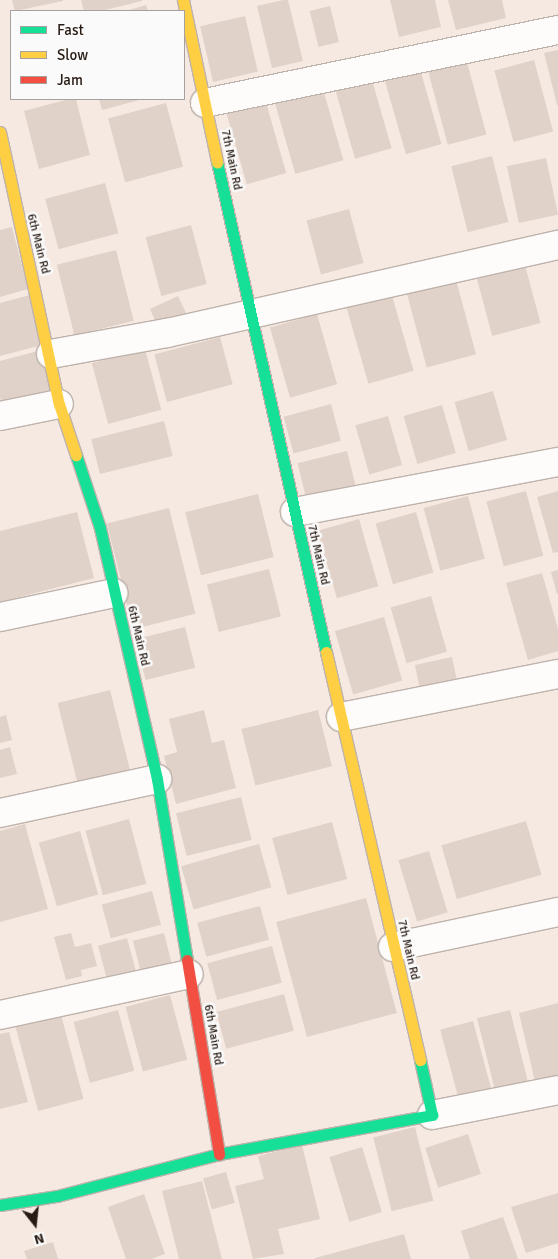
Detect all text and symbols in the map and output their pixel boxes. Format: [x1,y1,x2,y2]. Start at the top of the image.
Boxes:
legend [10,10,185,100]
text: Fast [57,21,84,39]
text: Slow [57,46,88,64]
text: Jam [57,71,83,89]
street label: 7th Main Rd [218,128,244,192]
street label: 6th Main Rd [24,212,52,276]
street label: 7th Main Rd [304,523,332,587]
street label: 6th Main Rd [124,604,152,668]
street label: 7th Main Rd [394,918,422,982]
street label: 6th Main Rd [201,1003,225,1067]
north arrow [10,1199,60,1249]
text: N [32,1229,46,1248]

